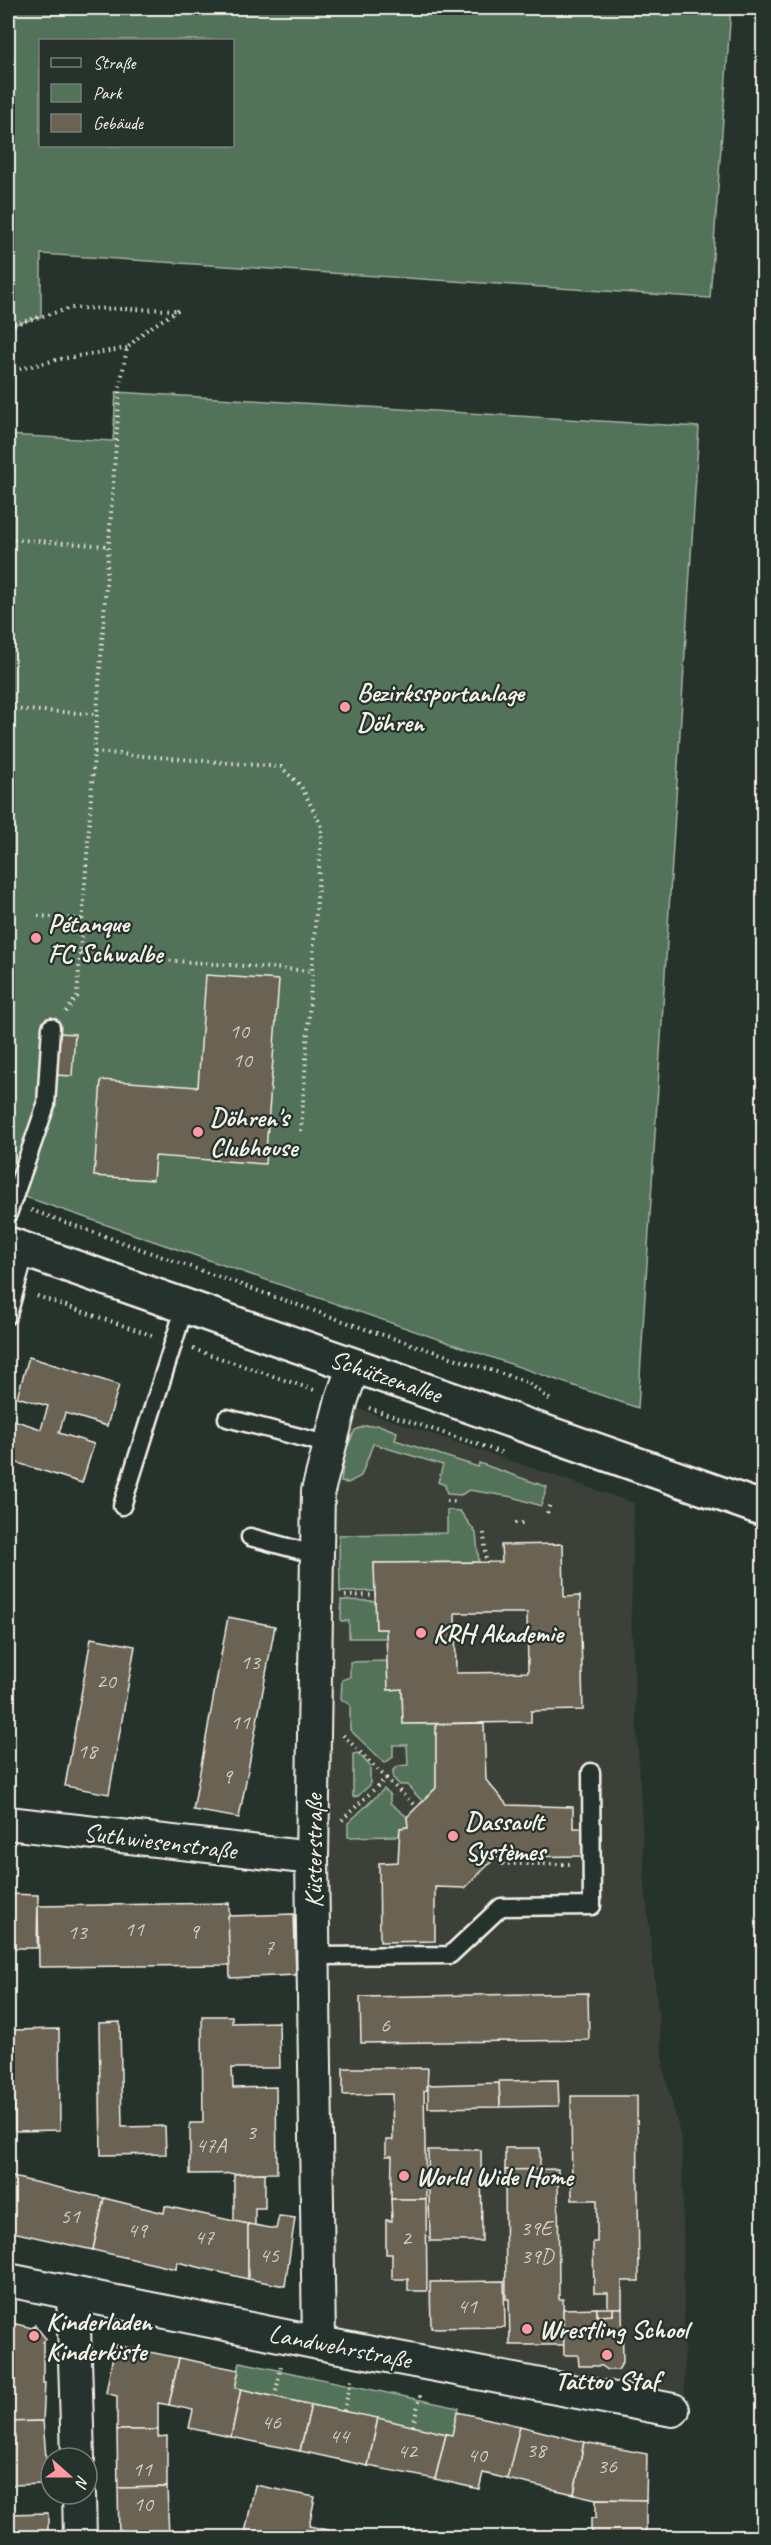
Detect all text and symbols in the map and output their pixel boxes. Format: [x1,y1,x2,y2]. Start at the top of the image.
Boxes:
legend [39,39,234,147]
text: Straße [93,52,137,74]
text: Park [93,82,123,104]
text: Gebäude [93,112,144,134]
place label: Bezirkssportanlage Döhren [357,676,526,739]
marker: Bezirkssportanlage Döhren [338,700,352,714]
place label: Pétanque FC Schwalbe [48,907,165,970]
marker: Pétanque FC Schwalbe [29,931,43,945]
house number: 10 [229,1017,251,1045]
house number: 10 [232,1046,254,1074]
place label: Döhren's Clubhouse [210,1101,299,1164]
marker: Döhren's Clubhouse [191,1125,205,1139]
street label: Schützenallee [326,1342,448,1412]
place label: KRH Akademie [433,1617,565,1650]
marker: KRH Akademie [414,1626,428,1640]
house number: 13 [240,1648,262,1676]
house number: 20 [96,1667,118,1695]
house number: 11 [230,1708,251,1736]
house number: 18 [77,1737,99,1765]
house number: 9 [222,1762,234,1790]
street label: Küsterstraße [297,1791,330,1908]
place label: Dassault Systèmes [465,1805,548,1868]
street label: Suthwiesenstraße [82,1816,241,1868]
marker: Dassault Systèmes [446,1829,460,1843]
house number: 11 [124,1915,145,1943]
house number: 9 [189,1917,201,1945]
house number: 13 [67,1918,89,1946]
house number: 7 [264,1933,275,1961]
house number: 6 [380,2011,391,2039]
house number: 3 [246,2118,258,2146]
house number: 47A [196,2131,227,2159]
place label: World Wide Home [416,2160,575,2193]
marker: World Wide Home [397,2169,411,2183]
house number: 51 [60,2202,81,2230]
house number: 39E [520,2214,555,2242]
house number: 49 [127,2216,149,2244]
house number: 47 [194,2223,215,2251]
house number: 2 [401,2224,413,2252]
house number: 45 [259,2241,280,2269]
house number: 39D [521,2242,556,2270]
house number: 41 [457,2292,478,2320]
place label: Kinderladen Kinderkiste [46,2305,154,2368]
place label: Wrestling School [539,2313,694,2346]
street label: Landwehrstraße [266,2317,416,2377]
marker: Wrestling School [520,2322,534,2336]
marker: Kinderladen Kinderkiste [27,2329,41,2343]
marker: Tattoo Staf [600,2348,614,2362]
place label: Tattoo Staf [555,2364,665,2397]
house number: 46 [261,2408,282,2436]
house number: 44 [329,2422,351,2450]
house number: 38 [526,2436,548,2464]
house number: 42 [397,2437,419,2465]
house number: 40 [467,2441,489,2469]
north arrow [39,2446,99,2506]
house number: 36 [597,2452,618,2480]
house number: 11 [132,2455,153,2483]
text: N [70,2473,93,2492]
house number: 10 [133,2490,155,2518]

